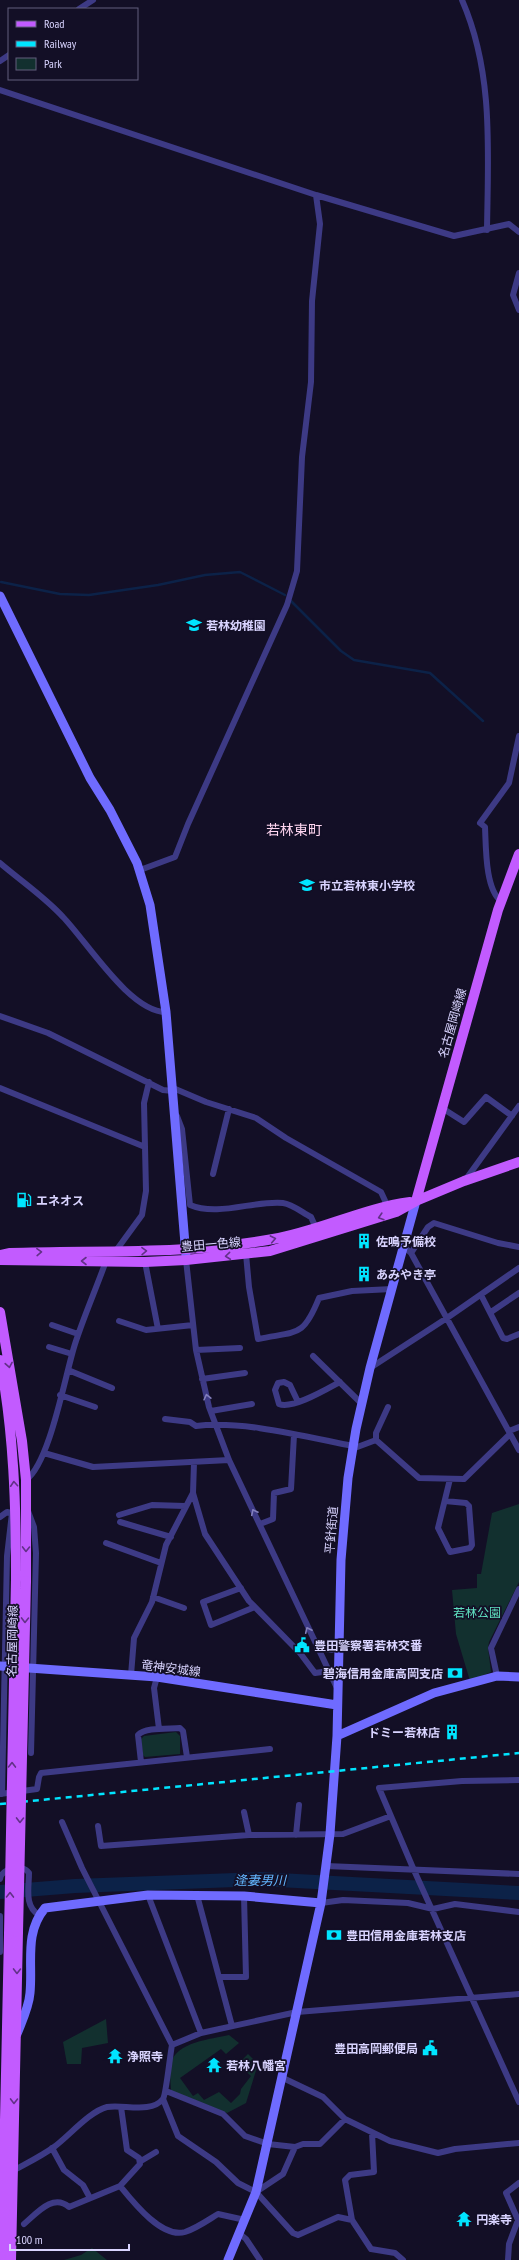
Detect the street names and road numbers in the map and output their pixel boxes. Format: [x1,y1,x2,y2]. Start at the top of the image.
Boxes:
street label: 名古屋岡崎線 [435,986,469,1060]
street label: 豊田一色線 [180,1234,242,1254]
street label: 平針街道 [321,1505,341,1555]
street label: 名古屋岡崎線 [4,1605,20,1677]
street label: 竜神安城線 [140,1657,202,1679]

